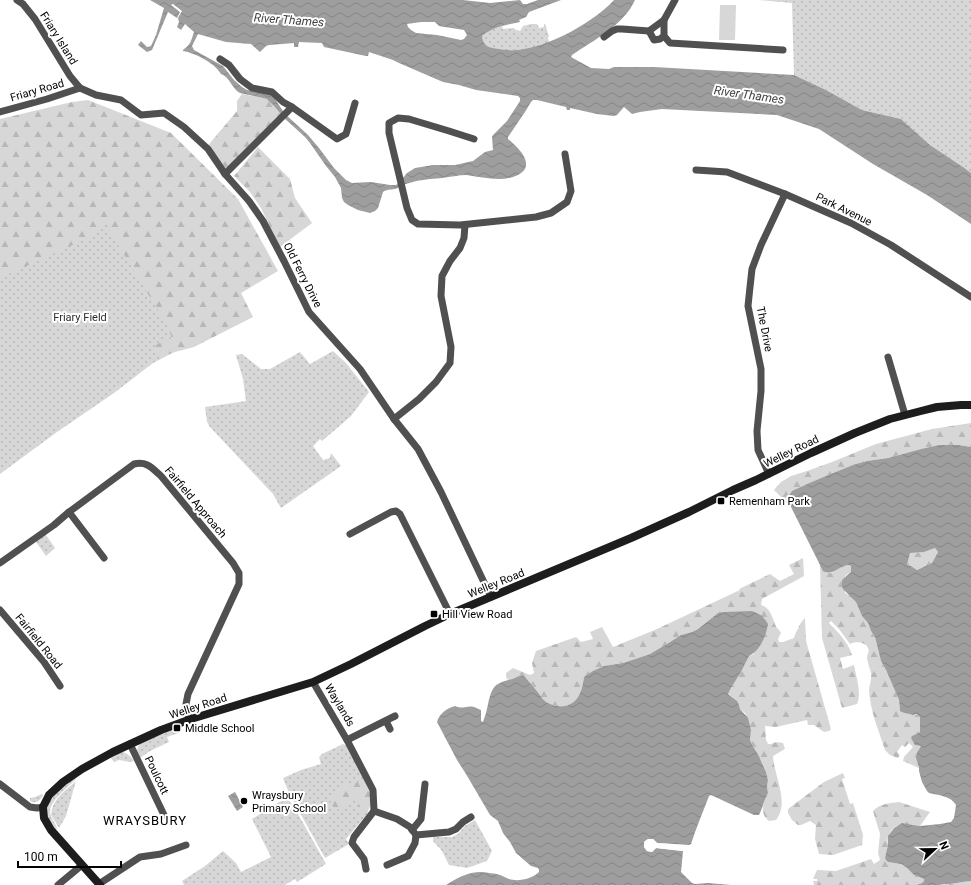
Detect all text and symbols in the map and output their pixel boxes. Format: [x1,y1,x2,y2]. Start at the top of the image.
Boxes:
street label: Friary Island [37,10,80,67]
water label: River Thames [253,11,325,29]
street label: Friary Road [9,77,66,104]
water label: River Thames [713,83,785,107]
street label: Park Avenue [814,190,874,229]
street label: Old Ferry Drive [281,241,325,310]
street label: The Drive [754,305,775,353]
park label: Friary Field [53,311,107,324]
street label: Welley Road [762,433,821,470]
street label: Fairfield Approach [162,464,229,541]
place label: Remenham Park [729,495,810,508]
marker: Remenham Park [716,496,726,506]
street label: Welley Road [466,566,526,601]
place label: Hill View Road [442,608,512,621]
marker: Hill View Road [429,609,439,619]
street label: Fairfield Road [12,611,65,671]
street label: Waylands [322,682,357,729]
street label: Welley Road [168,691,229,722]
place label: Middle School [185,722,255,735]
marker: Middle School [172,723,182,733]
street label: Poulcott [142,754,172,797]
place label: Wraysbury Primary School [252,789,326,815]
marker: Wraysbury Primary School [239,796,249,806]
district label: WRAYSBURY [103,813,187,828]
north arrow [915,829,955,869]
text: N [936,839,951,852]
scale bar [18,843,121,869]
text: 100 m [24,850,58,864]

